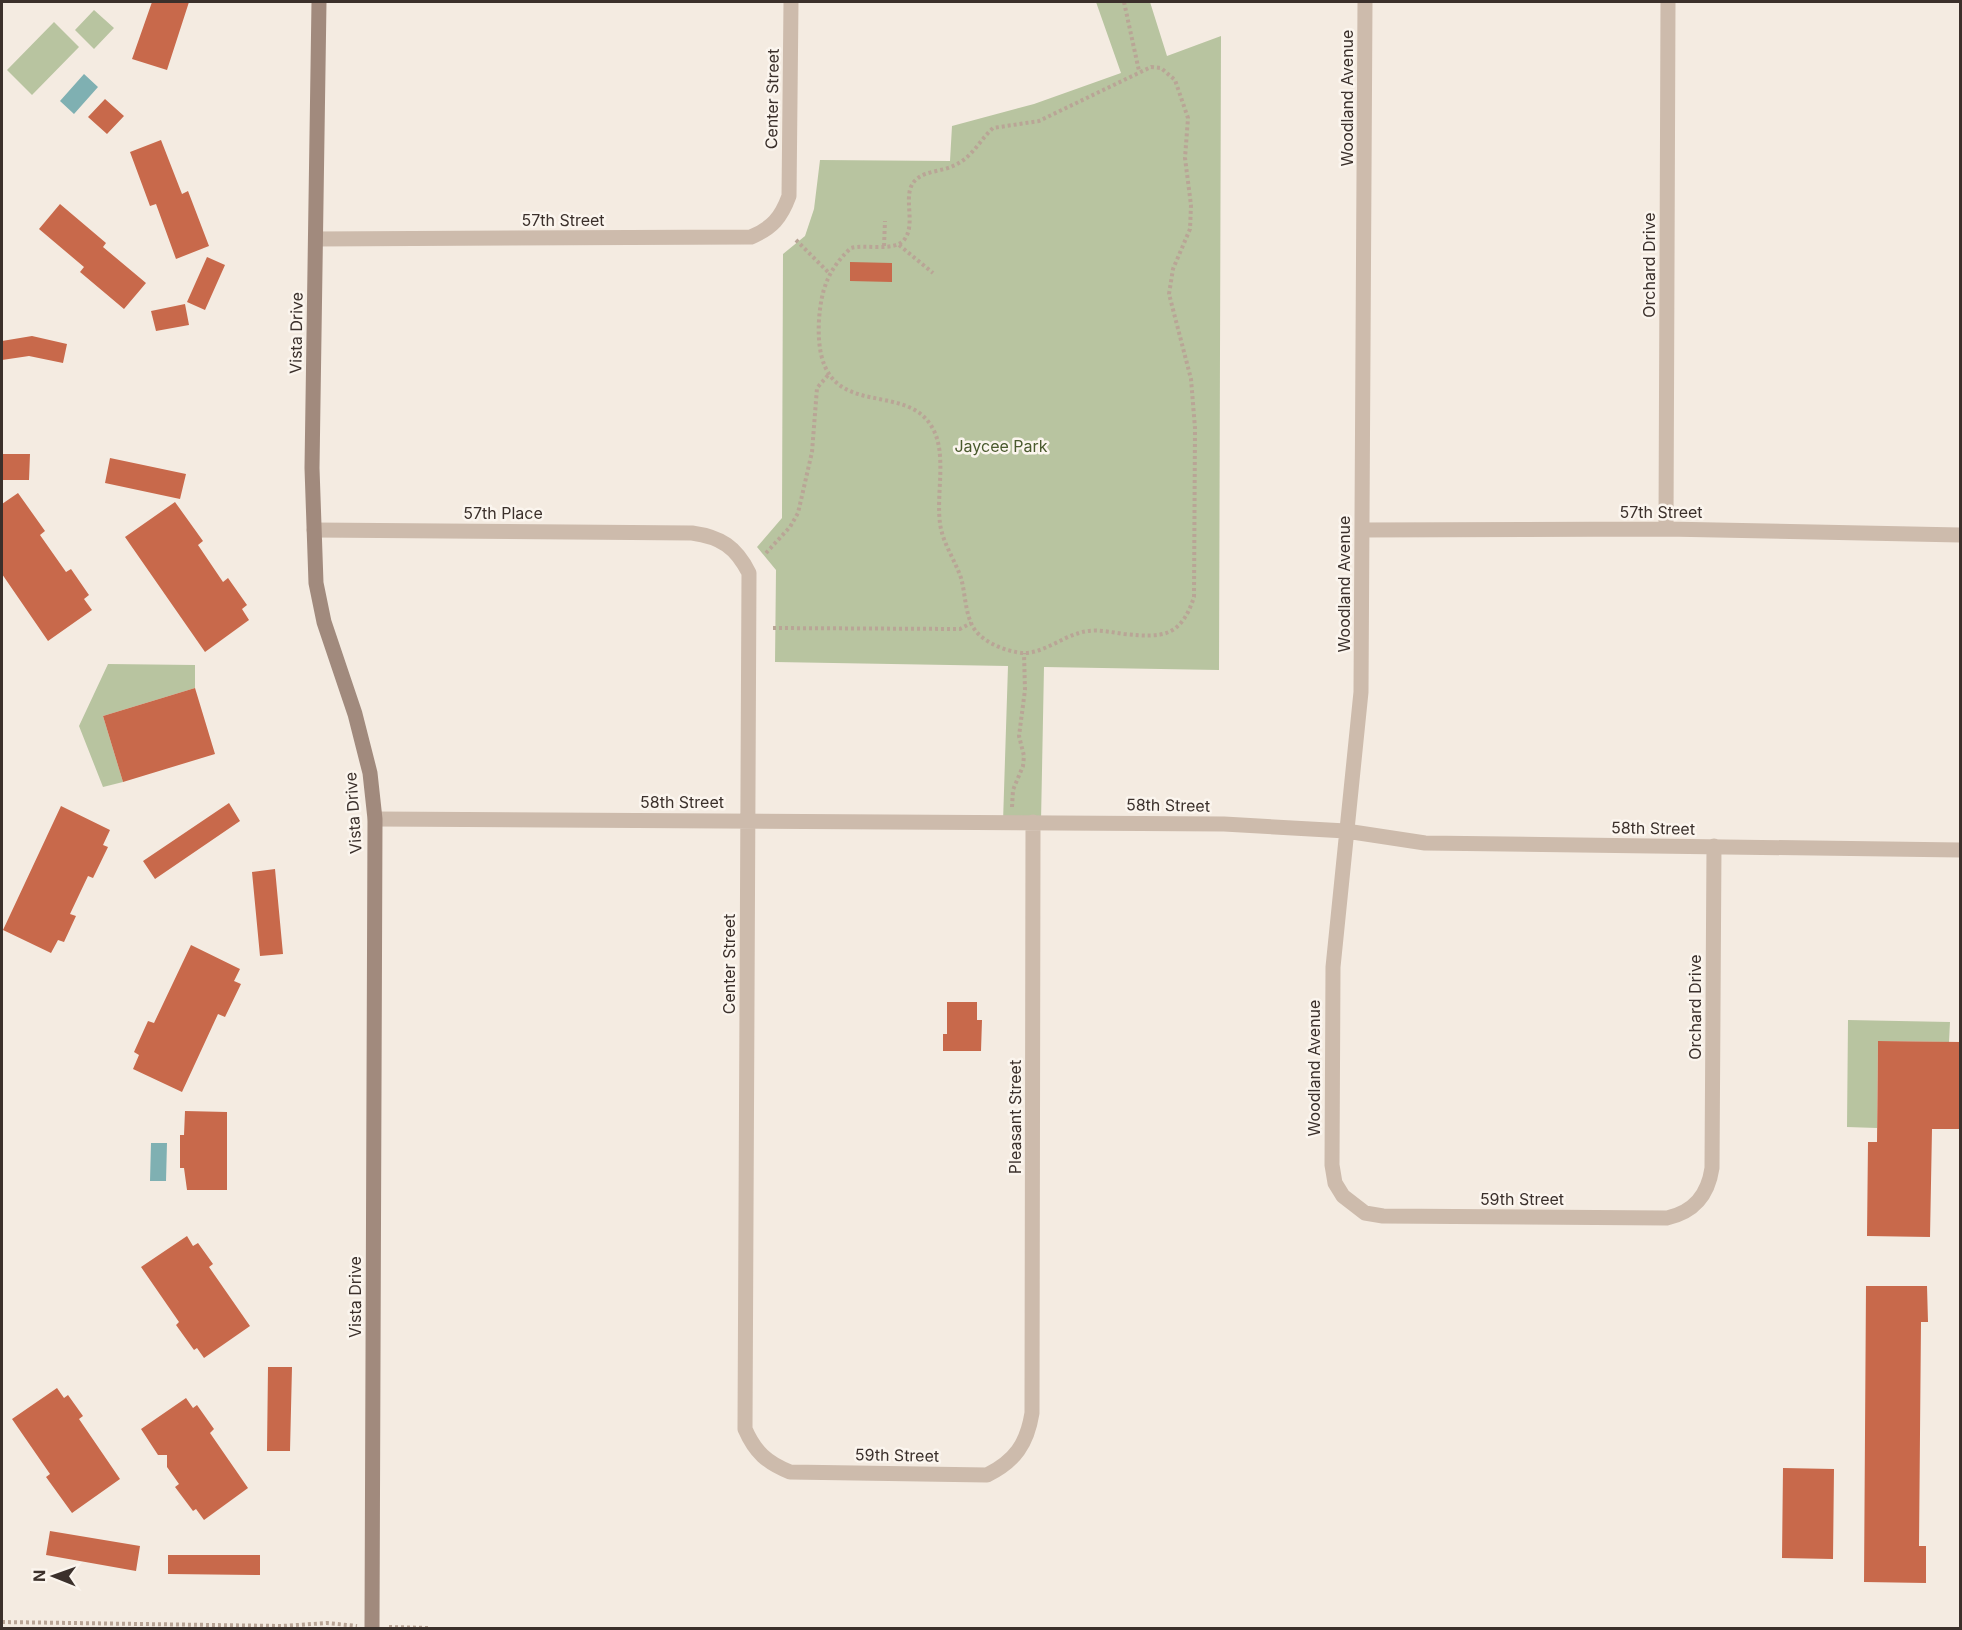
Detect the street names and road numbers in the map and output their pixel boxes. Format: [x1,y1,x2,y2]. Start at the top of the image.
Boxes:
street label: Woodland Avenue [1337,30,1357,166]
street label: Center Street [761,49,783,149]
street label: 57th Street [521,210,605,230]
street label: Orchard Drive [1639,212,1659,318]
street label: Vista Drive [285,292,307,374]
street label: 57th Street [1619,502,1703,522]
street label: 57th Place [463,503,543,523]
street label: Woodland Avenue [1334,516,1354,652]
street label: Vista Drive [340,771,366,855]
street label: 58th Street [640,792,724,812]
street label: 58th Street [1126,794,1210,816]
street label: 58th Street [1611,817,1695,839]
street label: Center Street [719,914,739,1014]
street label: Orchard Drive [1685,954,1705,1060]
street label: Woodland Avenue [1304,1000,1324,1136]
street label: Pleasant Street [1005,1060,1025,1174]
street label: 59th Street [1480,1189,1564,1209]
street label: Vista Drive [345,1256,365,1338]
street label: 59th Street [855,1444,939,1466]

